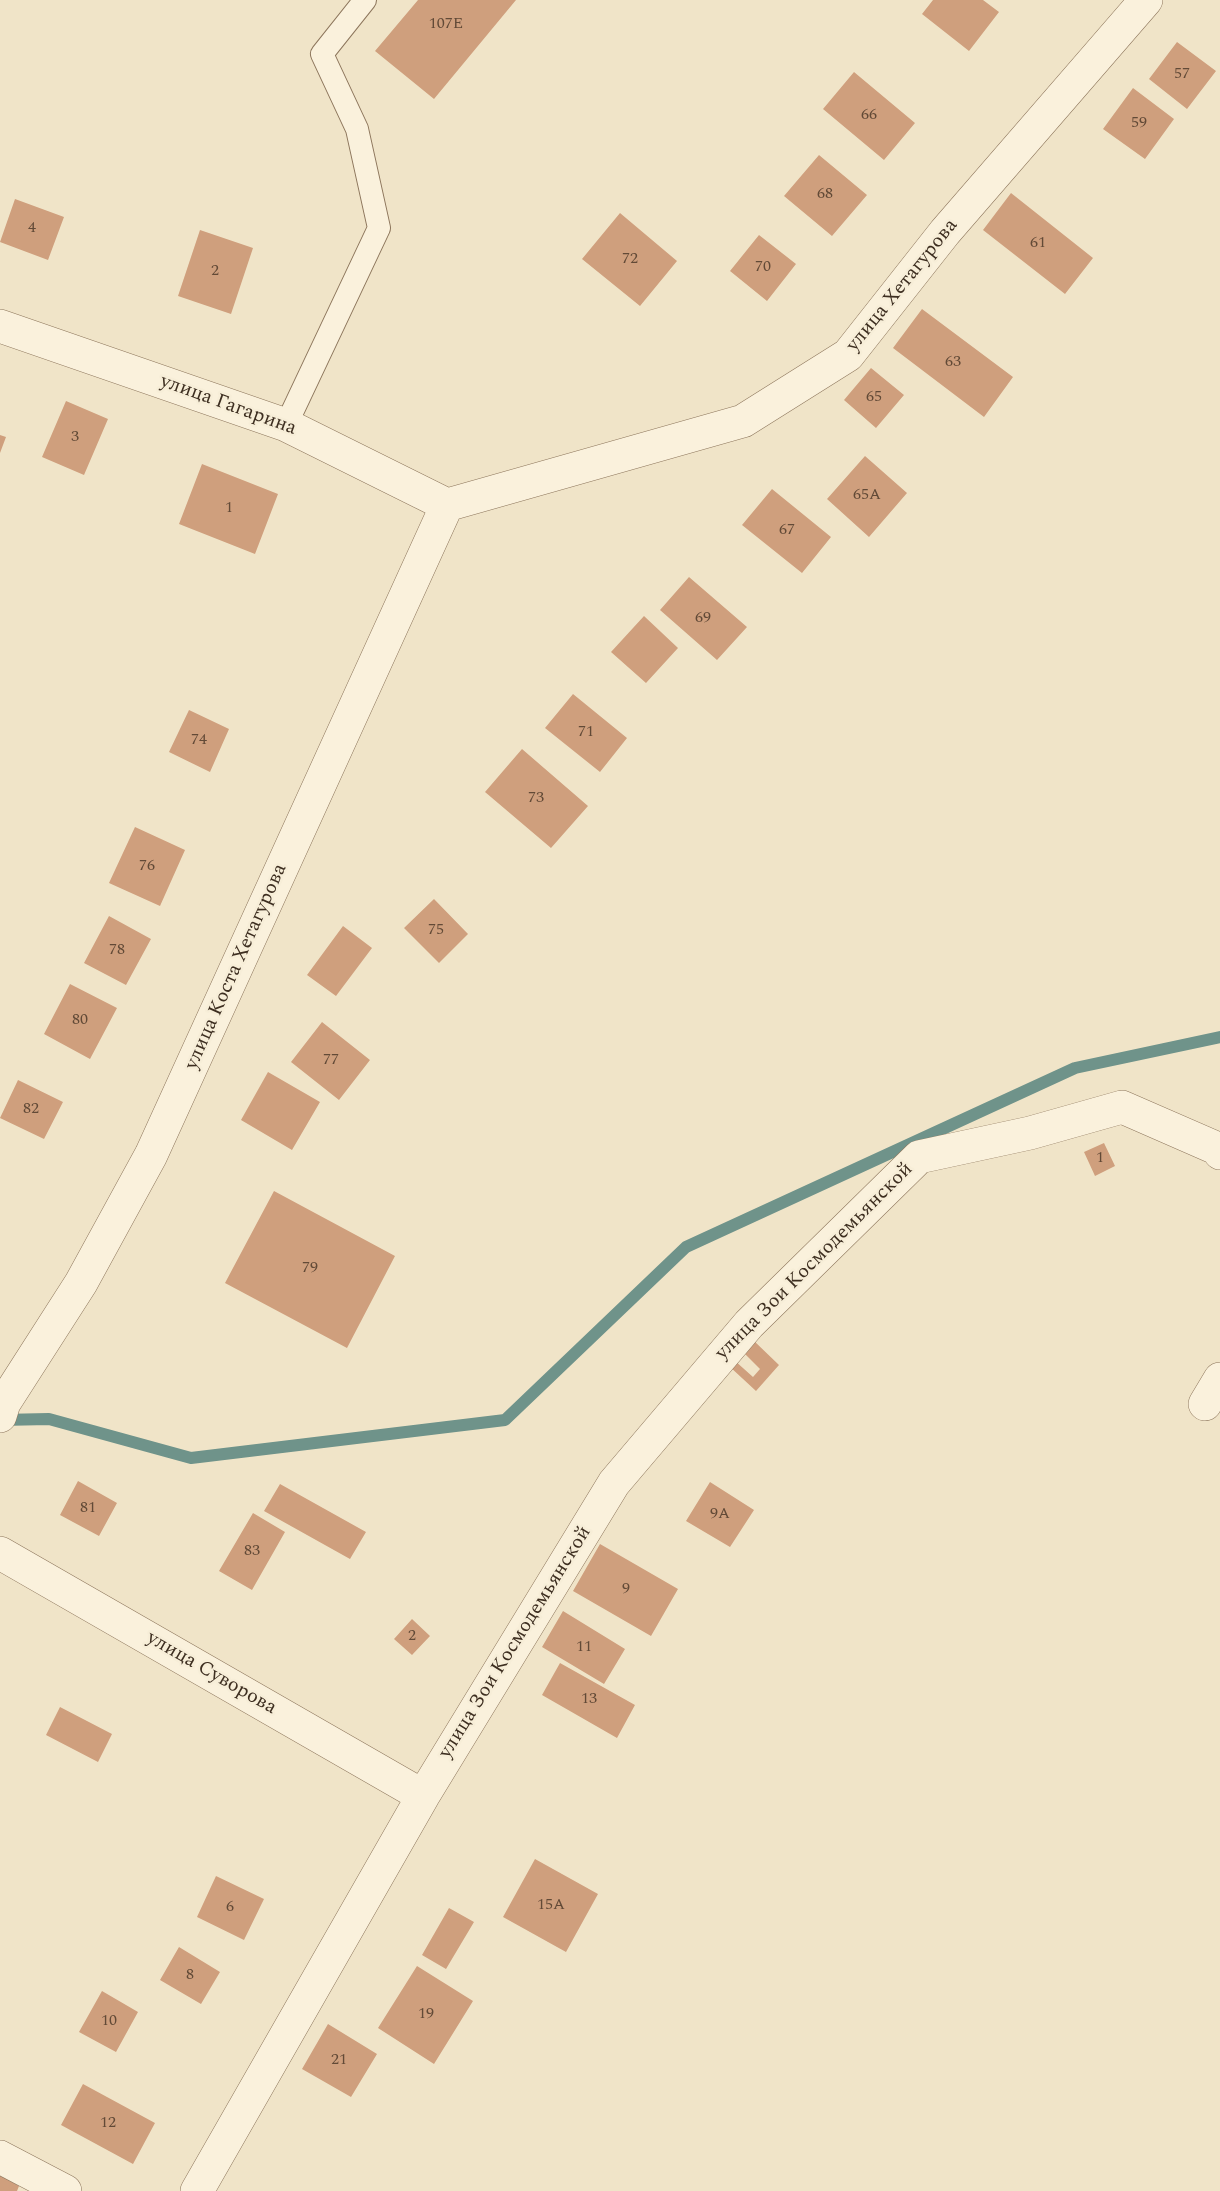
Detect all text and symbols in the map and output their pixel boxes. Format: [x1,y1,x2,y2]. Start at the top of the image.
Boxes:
house number: 107Е [429,15,463,35]
house number: 57 [1174,65,1190,85]
house number: 66 [861,106,877,126]
house number: 59 [1131,114,1147,134]
house number: 68 [817,185,833,205]
street label: улица Хетагурова [842,215,964,357]
house number: 4 [28,219,36,239]
house number: 61 [1030,234,1046,254]
house number: 72 [622,250,638,270]
house number: 70 [755,258,771,278]
house number: 2 [211,262,219,282]
house number: 63 [945,353,961,373]
street label: улица Гагарина [157,370,299,442]
house number: 65 [866,388,882,408]
house number: 3 [71,428,79,448]
house number: 65А [853,486,881,506]
house number: 1 [225,499,233,519]
house number: 67 [779,521,795,541]
house number: 69 [695,609,711,629]
house number: 71 [578,723,594,743]
house number: 74 [191,731,207,751]
house number: 73 [528,789,544,809]
house number: 76 [139,857,155,877]
street label: улица Коста Хетагурова [181,860,293,1074]
house number: 75 [428,921,444,941]
house number: 78 [109,941,125,961]
house number: 80 [72,1011,88,1031]
house number: 77 [323,1051,339,1071]
house number: 82 [23,1100,39,1120]
house number: 1 [1096,1149,1104,1169]
street label: улица Зои Космодемьянской [711,1158,919,1366]
house number: 79 [302,1259,318,1279]
house number: 81 [80,1499,96,1519]
house number: 9А [710,1505,730,1525]
street label: улица Зои Космодемьянской [434,1522,598,1764]
house number: 83 [244,1542,260,1562]
house number: 9 [622,1580,630,1600]
street label: улица Суворова [142,1627,280,1721]
house number: 2 [408,1627,416,1647]
house number: 11 [576,1638,592,1658]
house number: 13 [581,1690,597,1710]
house number: 15А [537,1896,565,1916]
house number: 6 [226,1898,234,1918]
house number: 8 [186,1966,194,1986]
house number: 19 [418,2005,434,2025]
house number: 10 [101,2012,117,2032]
house number: 21 [331,2051,347,2071]
house number: 12 [100,2114,116,2134]

